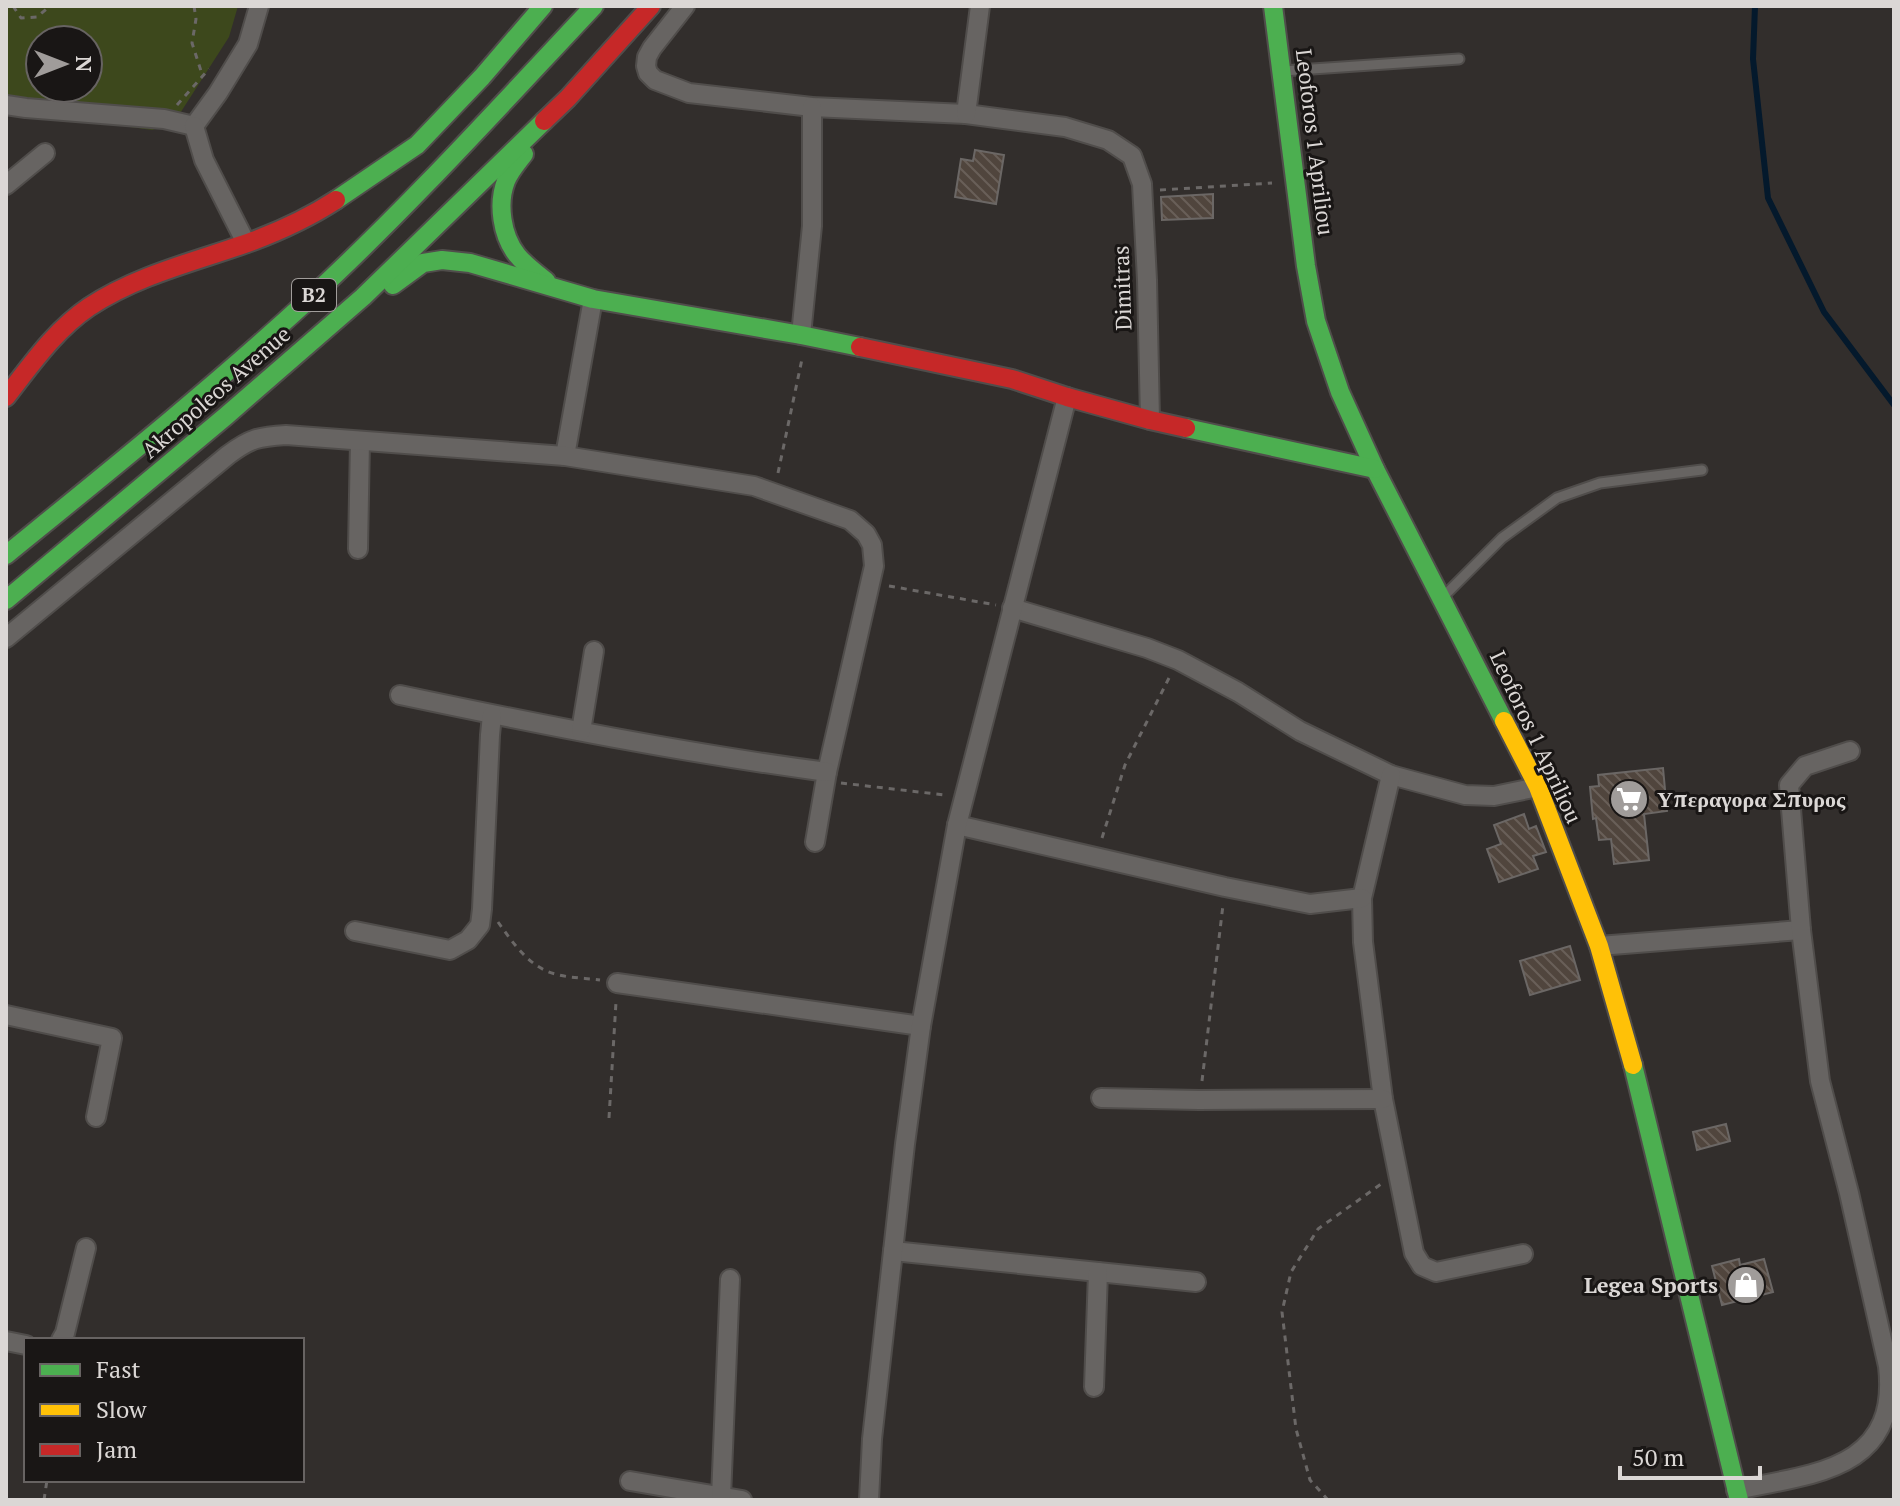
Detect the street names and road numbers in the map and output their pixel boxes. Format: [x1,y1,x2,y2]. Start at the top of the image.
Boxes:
street label: Leoforos 1 Apriliou [1290,47,1341,237]
street label: Dimitras [1106,245,1137,331]
road number: B2 [292,279,336,311]
street label: Akropoleos Avenue [135,319,296,464]
street label: Leoforos 1 Apriliou [1484,646,1589,828]

